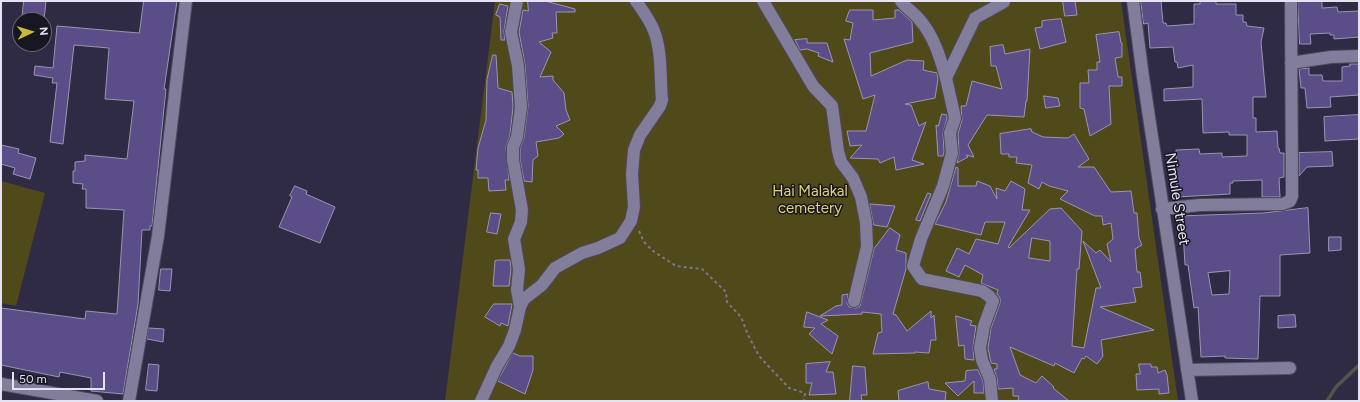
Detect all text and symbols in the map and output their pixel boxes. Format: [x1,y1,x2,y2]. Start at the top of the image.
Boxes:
north arrow [12,12,52,52]
text: N [37,26,50,36]
street label: Nimule Street [1161,151,1193,247]
park label: Hai Malakal cemetery [772,183,848,218]
scale bar [14,364,107,390]
text: 50 m [19,372,47,386]

